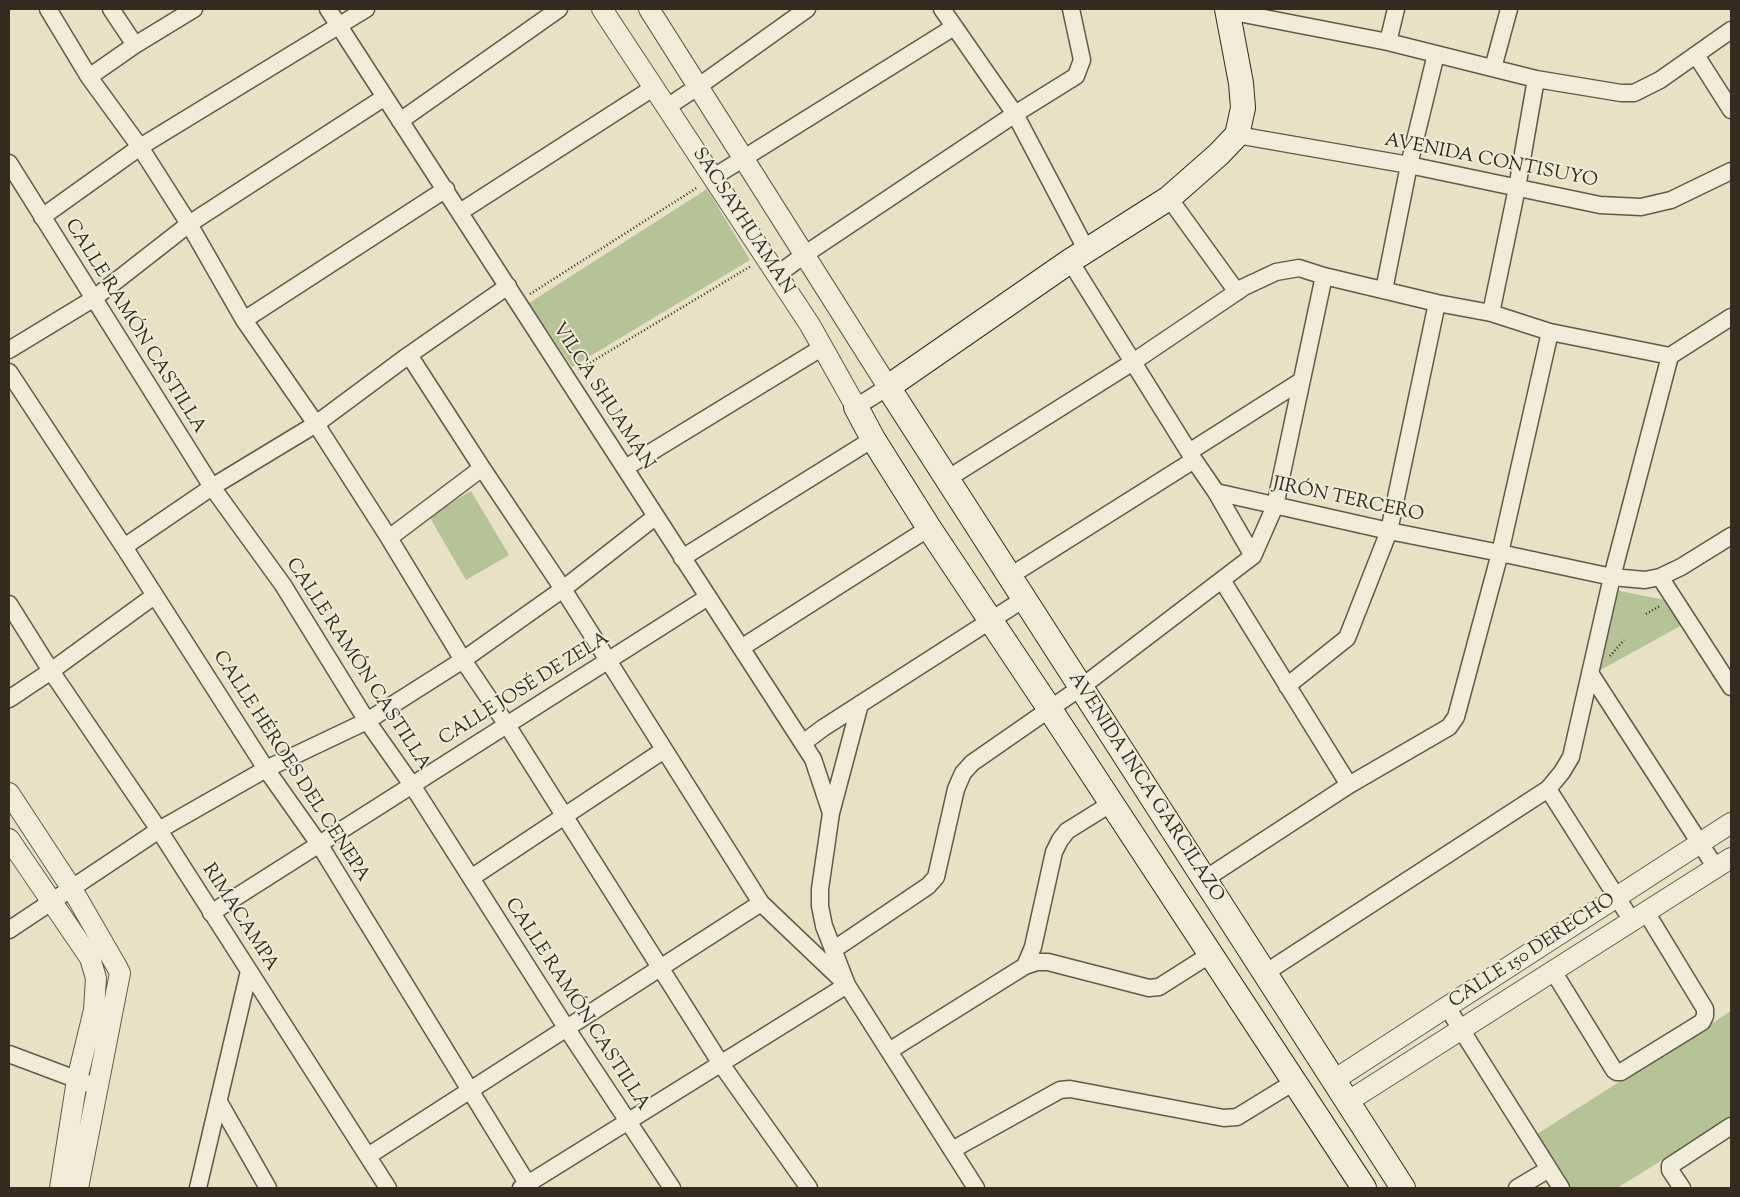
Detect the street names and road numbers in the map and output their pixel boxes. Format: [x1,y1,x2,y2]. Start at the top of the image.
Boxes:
street label: AVENIDA CONTISUYO [1383,130,1599,194]
street label: SACSAYHUAMAN [686,144,798,300]
street label: CALLE RAMÓN CASTILLA [58,216,210,438]
street label: VILCA SHUAMAN [546,319,658,475]
street label: JIRÓN TERCERO [1270,474,1426,528]
street label: CALLE RAMÓN CASTILLA [280,555,434,775]
street label: CALLE JOSÉ DE ZELA [436,628,614,752]
street label: CALLE HÉROES DEL CENEPA [207,647,373,887]
street label: AVENIDA INCA GARCILAZO [1062,669,1228,907]
street label: RIMACAMPA [196,860,282,976]
street label: CALLE 150 DERECHO [1446,890,1620,1014]
street label: CALLE RAMÓN CASTILLA [499,895,653,1115]

